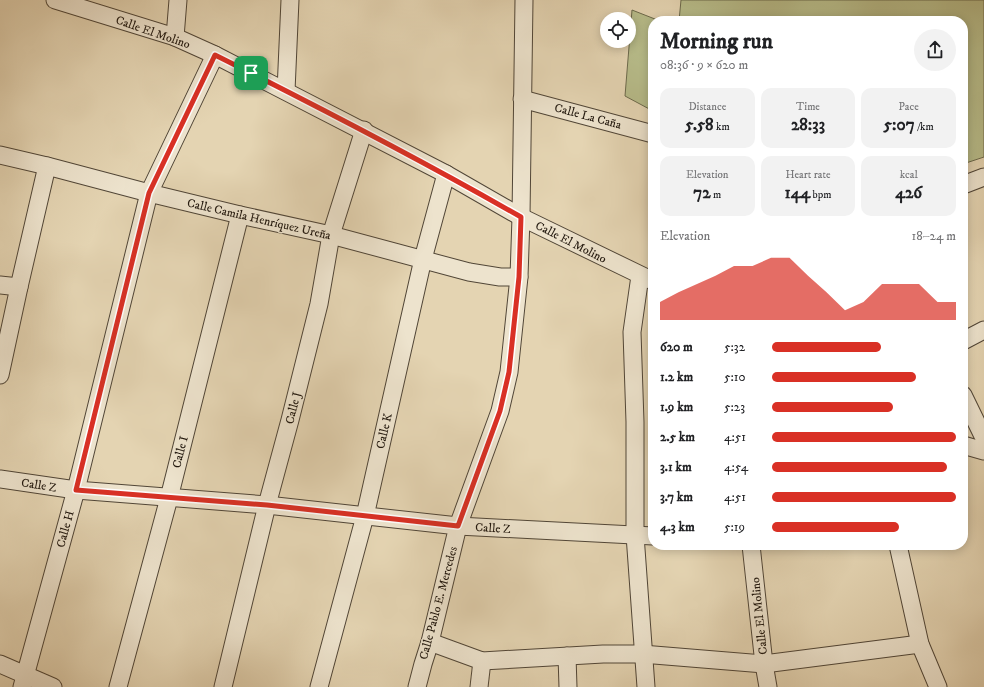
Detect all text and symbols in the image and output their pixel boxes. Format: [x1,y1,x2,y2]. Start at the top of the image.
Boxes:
map controls [600,12,636,48]
button: locate [600,12,636,48]
street label: Calle El Molino [114,13,192,52]
text: Morning run [660,28,773,55]
button: share [914,29,956,71]
pin [234,56,268,90]
text: 08:36 · 9 × 620 m [660,57,748,73]
icon: arrive [240,62,262,84]
street label: Calle La Caña [553,100,624,133]
text: Distance [688,100,726,114]
text: Time [796,100,820,114]
text: Pace [898,100,919,114]
text: 5.58 [685,114,714,136]
text: 28:33 [791,114,825,136]
text: 5:07 [884,114,915,136]
text: km [714,120,730,134]
text: /km [915,120,934,134]
text: Elevation [686,168,729,182]
text: Heart rate [785,168,831,182]
text: kcal [900,168,918,182]
text: 72 [693,182,711,204]
text: 144 [784,182,810,204]
text: 426 [895,182,922,204]
text: m [711,188,721,202]
text: bpm [810,188,832,202]
street label: Calle Camila Henríquez Ureña [186,196,333,244]
street label: Calle El Molino [533,218,609,267]
text: Elevation [660,228,710,244]
text: 18–24 m [911,228,956,244]
text: 620 m [660,339,693,355]
text: 5:32 [724,339,745,355]
text: 1.2 km [660,369,693,385]
text: 5:10 [724,369,746,385]
street label: Calle J [282,390,305,426]
text: 1.9 km [660,399,693,415]
text: 5:23 [724,399,745,415]
street label: Calle K [373,411,396,450]
text: 2.5 km [660,429,695,445]
text: 4:51 [724,429,746,445]
street label: Calle I [169,434,192,470]
text: 3.1 km [660,459,692,475]
text: 4:54 [724,459,748,475]
street label: Calle Z [20,475,58,496]
text: 3.7 km [660,489,693,505]
text: 4:51 [724,489,746,505]
street label: Calle H [53,509,78,549]
text: 4.3 km [660,519,695,535]
text: 5:19 [724,519,745,535]
street label: Calle Z [475,520,511,537]
street label: Calle Pablo E. Mercedes [416,545,461,661]
street label: Calle El Molino [748,576,771,655]

